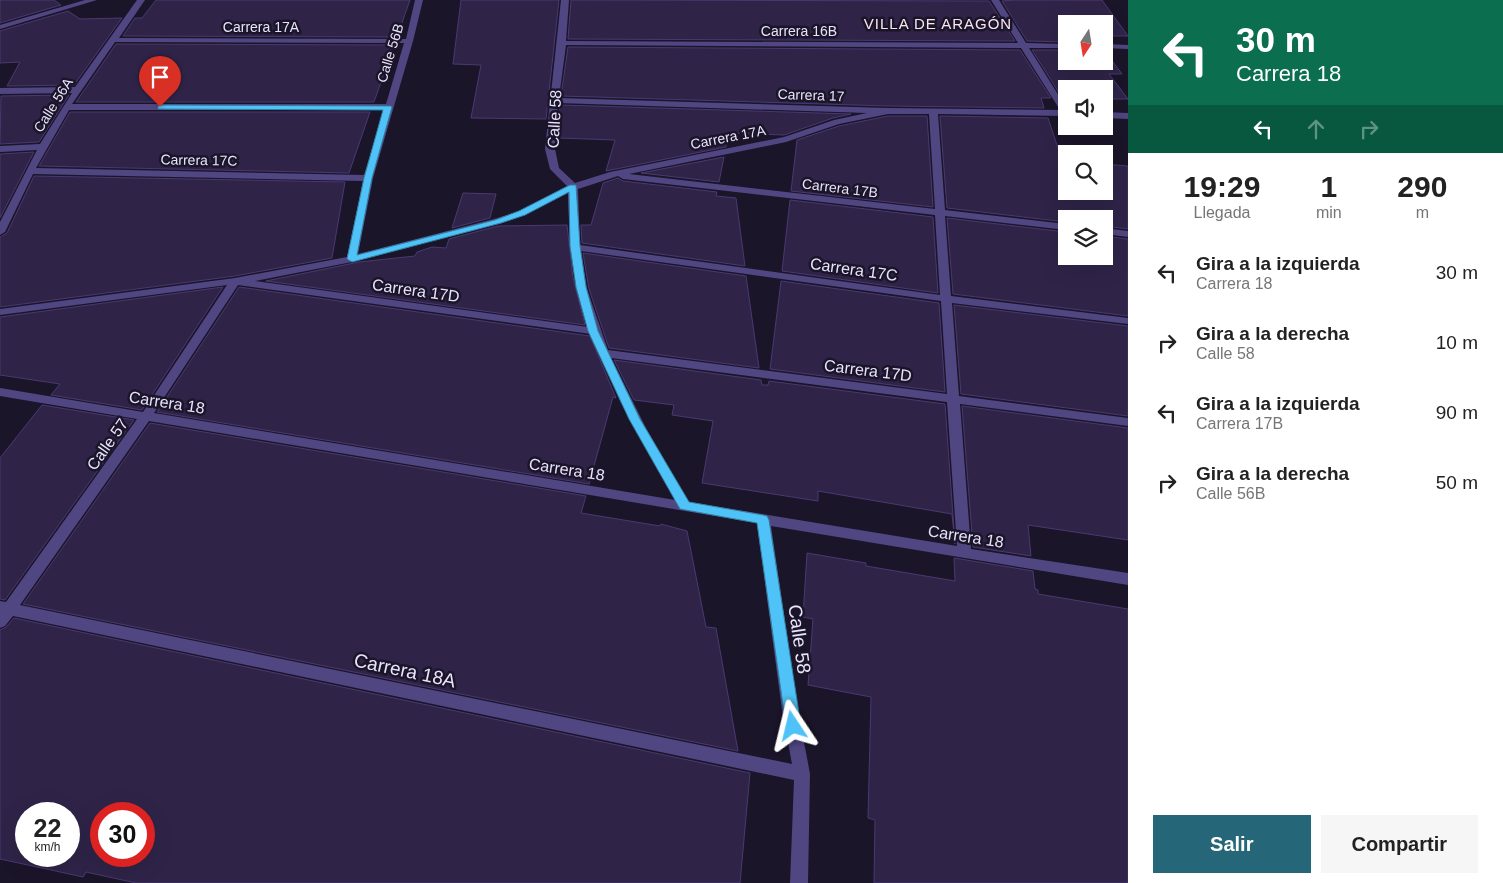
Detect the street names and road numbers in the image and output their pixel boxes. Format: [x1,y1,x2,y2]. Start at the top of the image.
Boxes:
street label: Carrera 17A [223,19,300,35]
street label: Calle 56B [373,22,407,84]
street label: Carrera 16B [761,23,837,39]
street label: Calle 56A [30,74,76,135]
street label: Carrera 17 [777,86,845,104]
street label: Calle 58 [544,89,565,149]
street label: Carrera 17A [689,122,768,152]
street label: Carrera 17C [160,151,238,169]
street label: Carrera 17B [801,175,879,201]
street label: Carrera 17C [809,255,899,284]
street label: Carrera 17D [371,276,461,305]
street label: Carrera 17D [823,357,913,384]
street label: Carrera 18 [128,388,206,417]
street label: Calle 57 [84,415,131,473]
street label: Carrera 18 [528,455,606,484]
street label: Carrera 18 [927,522,1005,551]
street label: Calle 58 [784,603,815,675]
street label: Carrera 18A [352,649,458,692]

